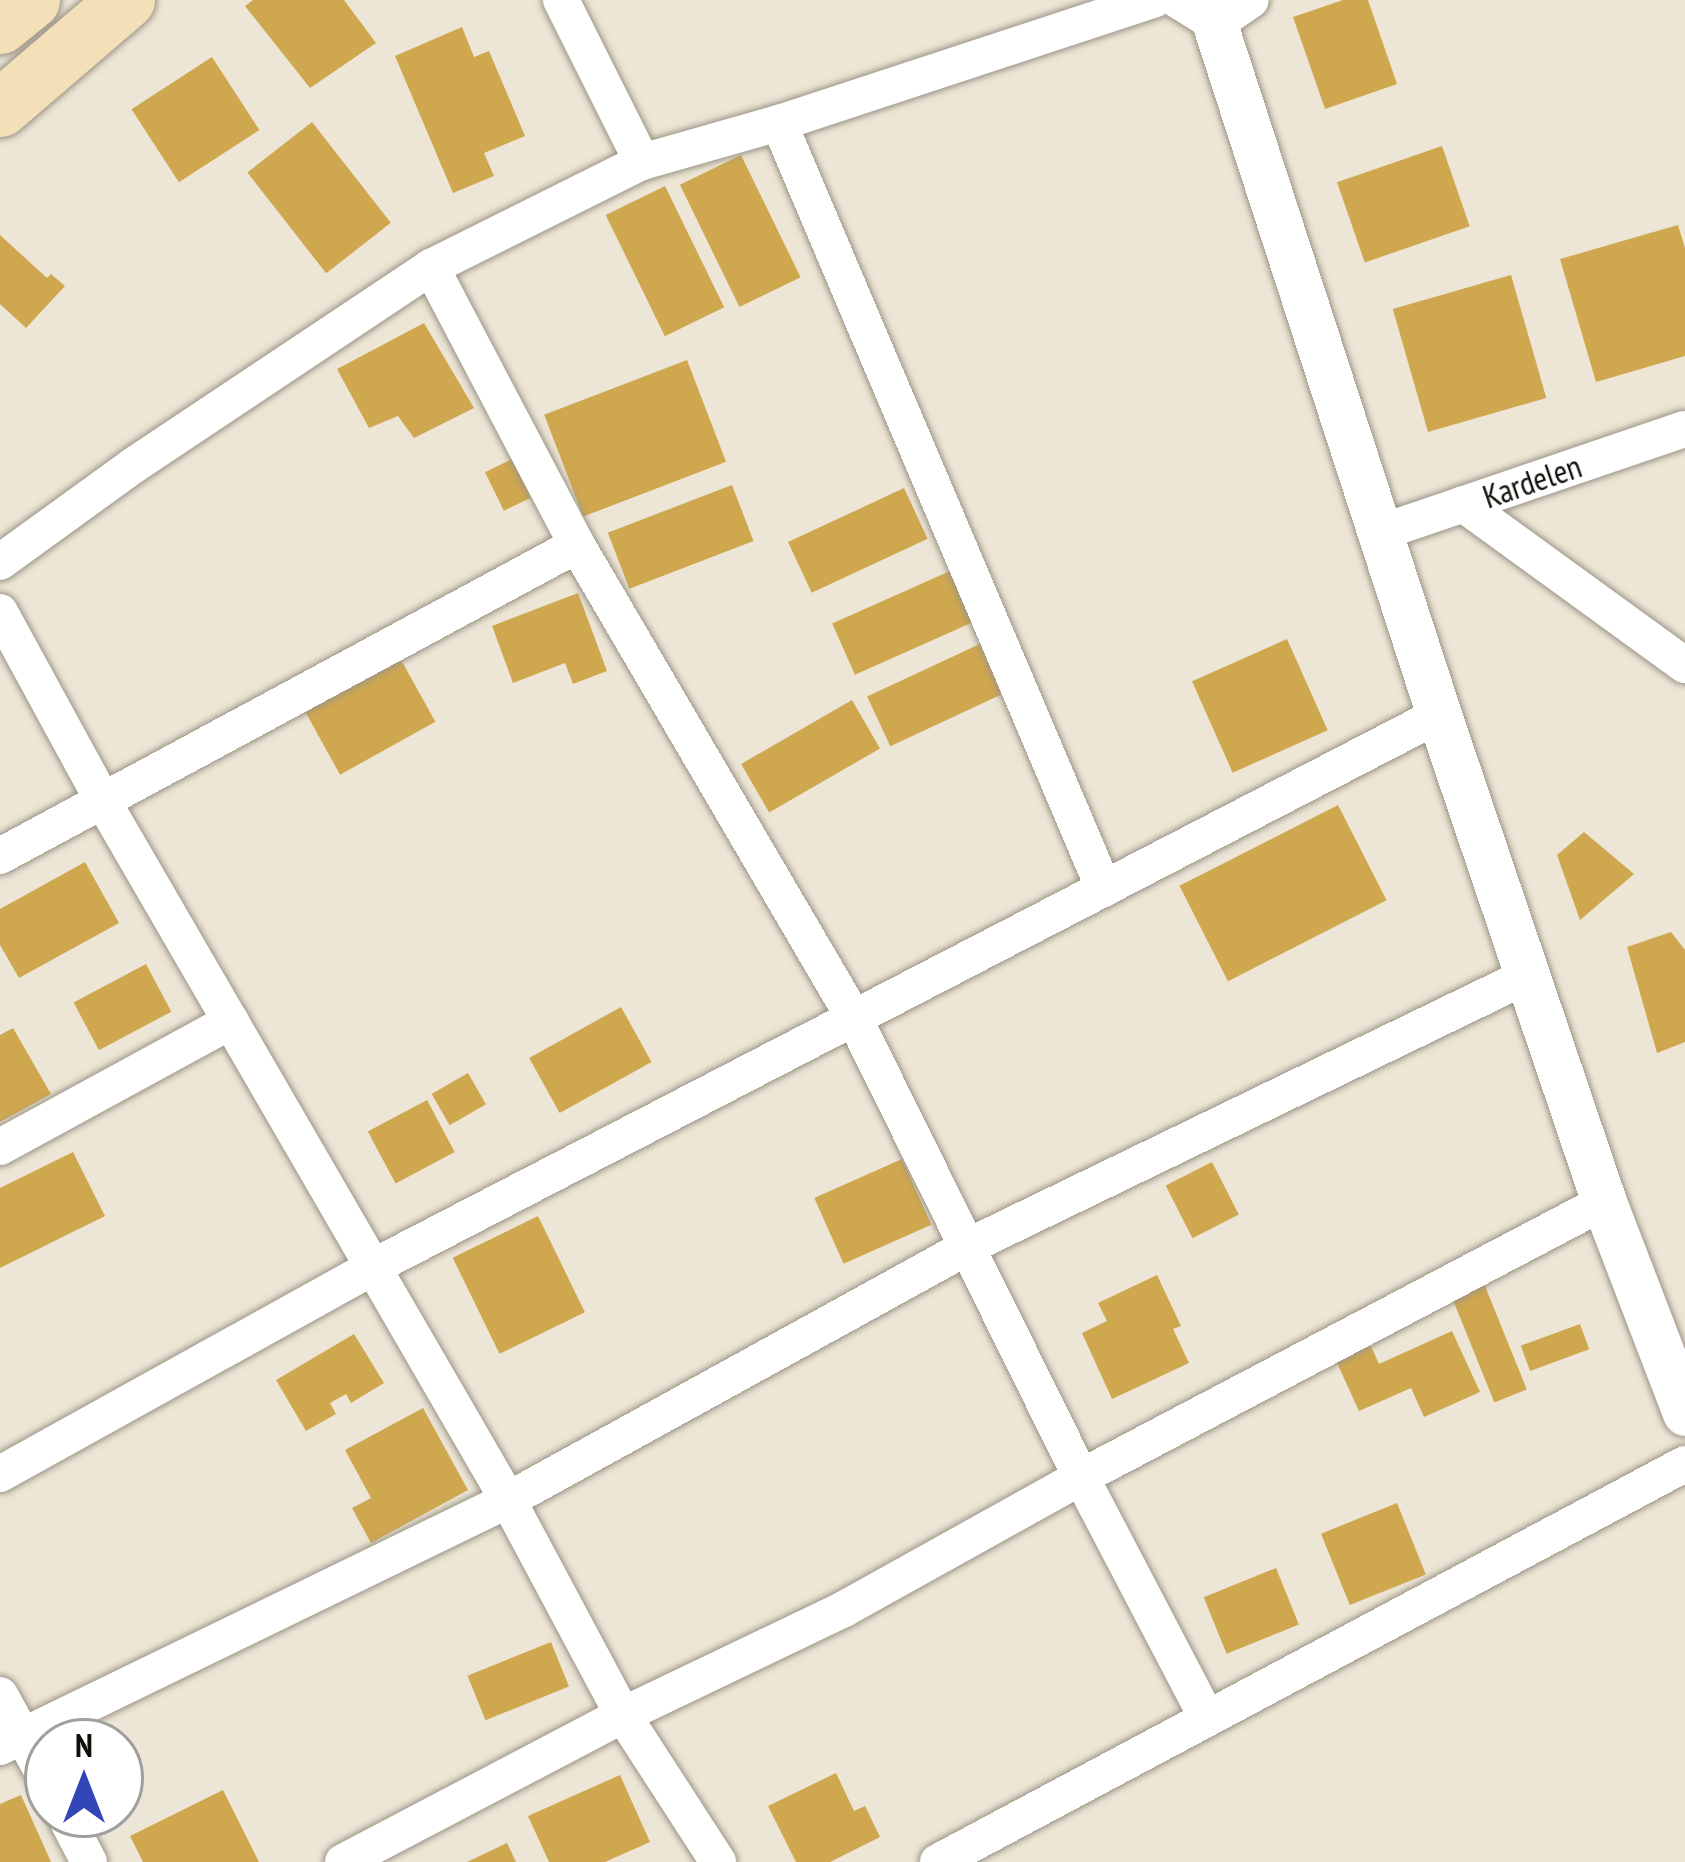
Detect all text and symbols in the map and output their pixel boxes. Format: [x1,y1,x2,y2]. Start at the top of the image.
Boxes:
street label: Kardelen [1478,446,1586,516]
north arrow [24,1718,144,1838]
text: N [75,1723,93,1766]

